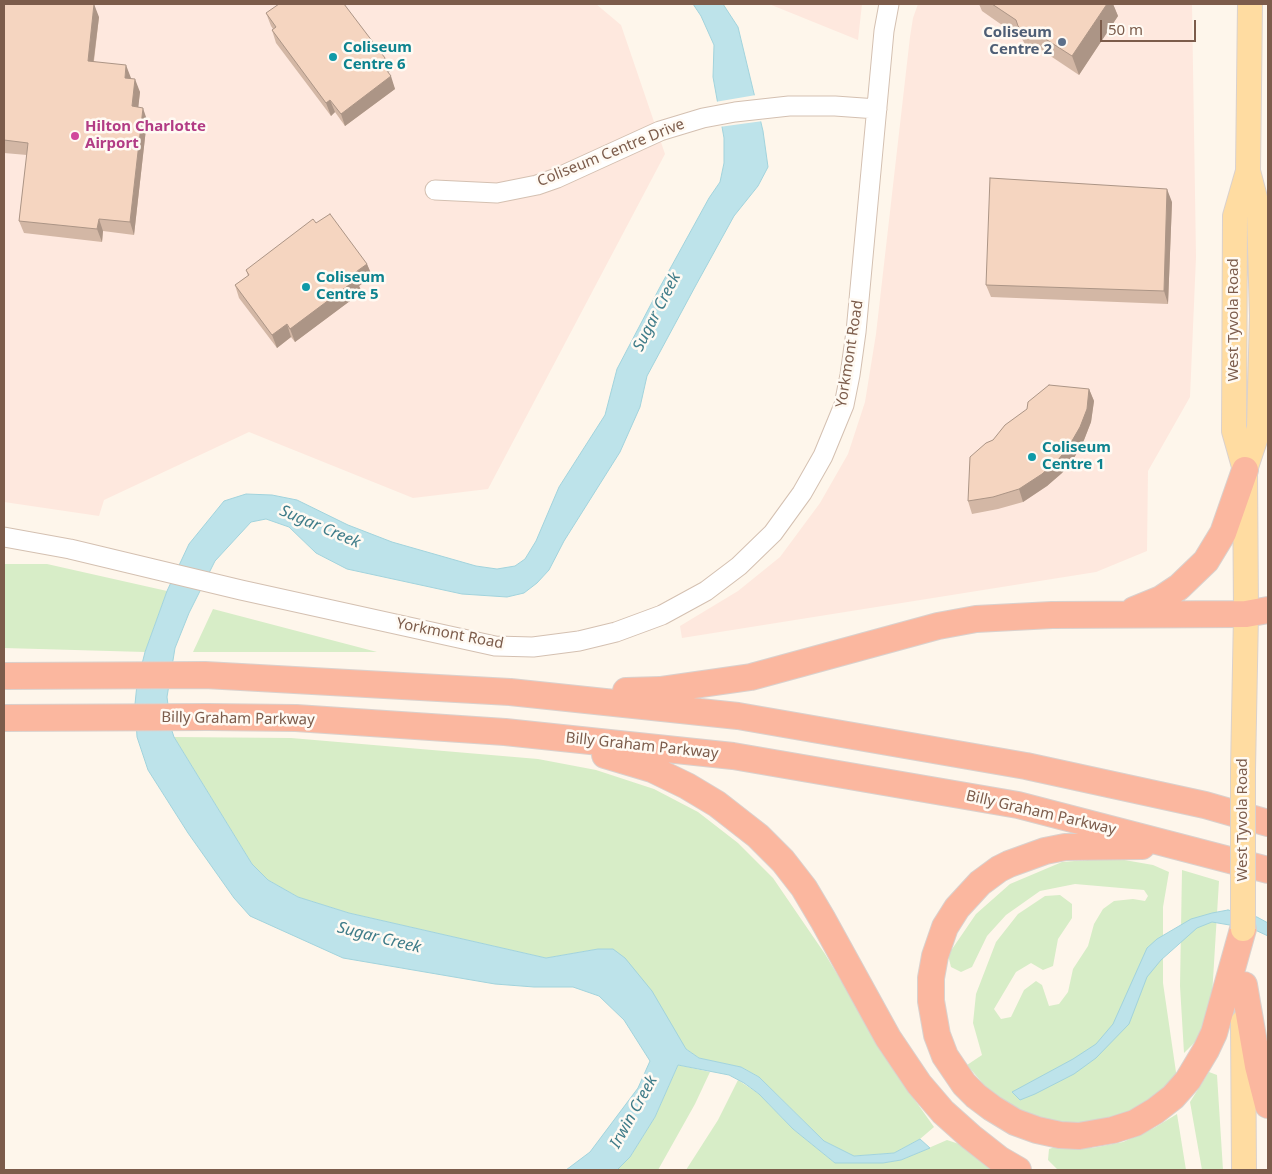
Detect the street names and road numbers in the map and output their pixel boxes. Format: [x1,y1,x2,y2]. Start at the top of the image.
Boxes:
street label: Coliseum Centre Drive [535,115,687,191]
street label: West Tyvola Road [1225,258,1243,382]
street label: Yorkmont Road [833,299,867,409]
street label: Yorkmont Road [395,615,505,653]
street label: Billy Graham Parkway [161,709,315,729]
street label: Billy Graham Parkway [565,729,719,763]
street label: West Tyvola Road [1234,758,1252,882]
street label: Billy Graham Parkway [964,787,1118,839]

